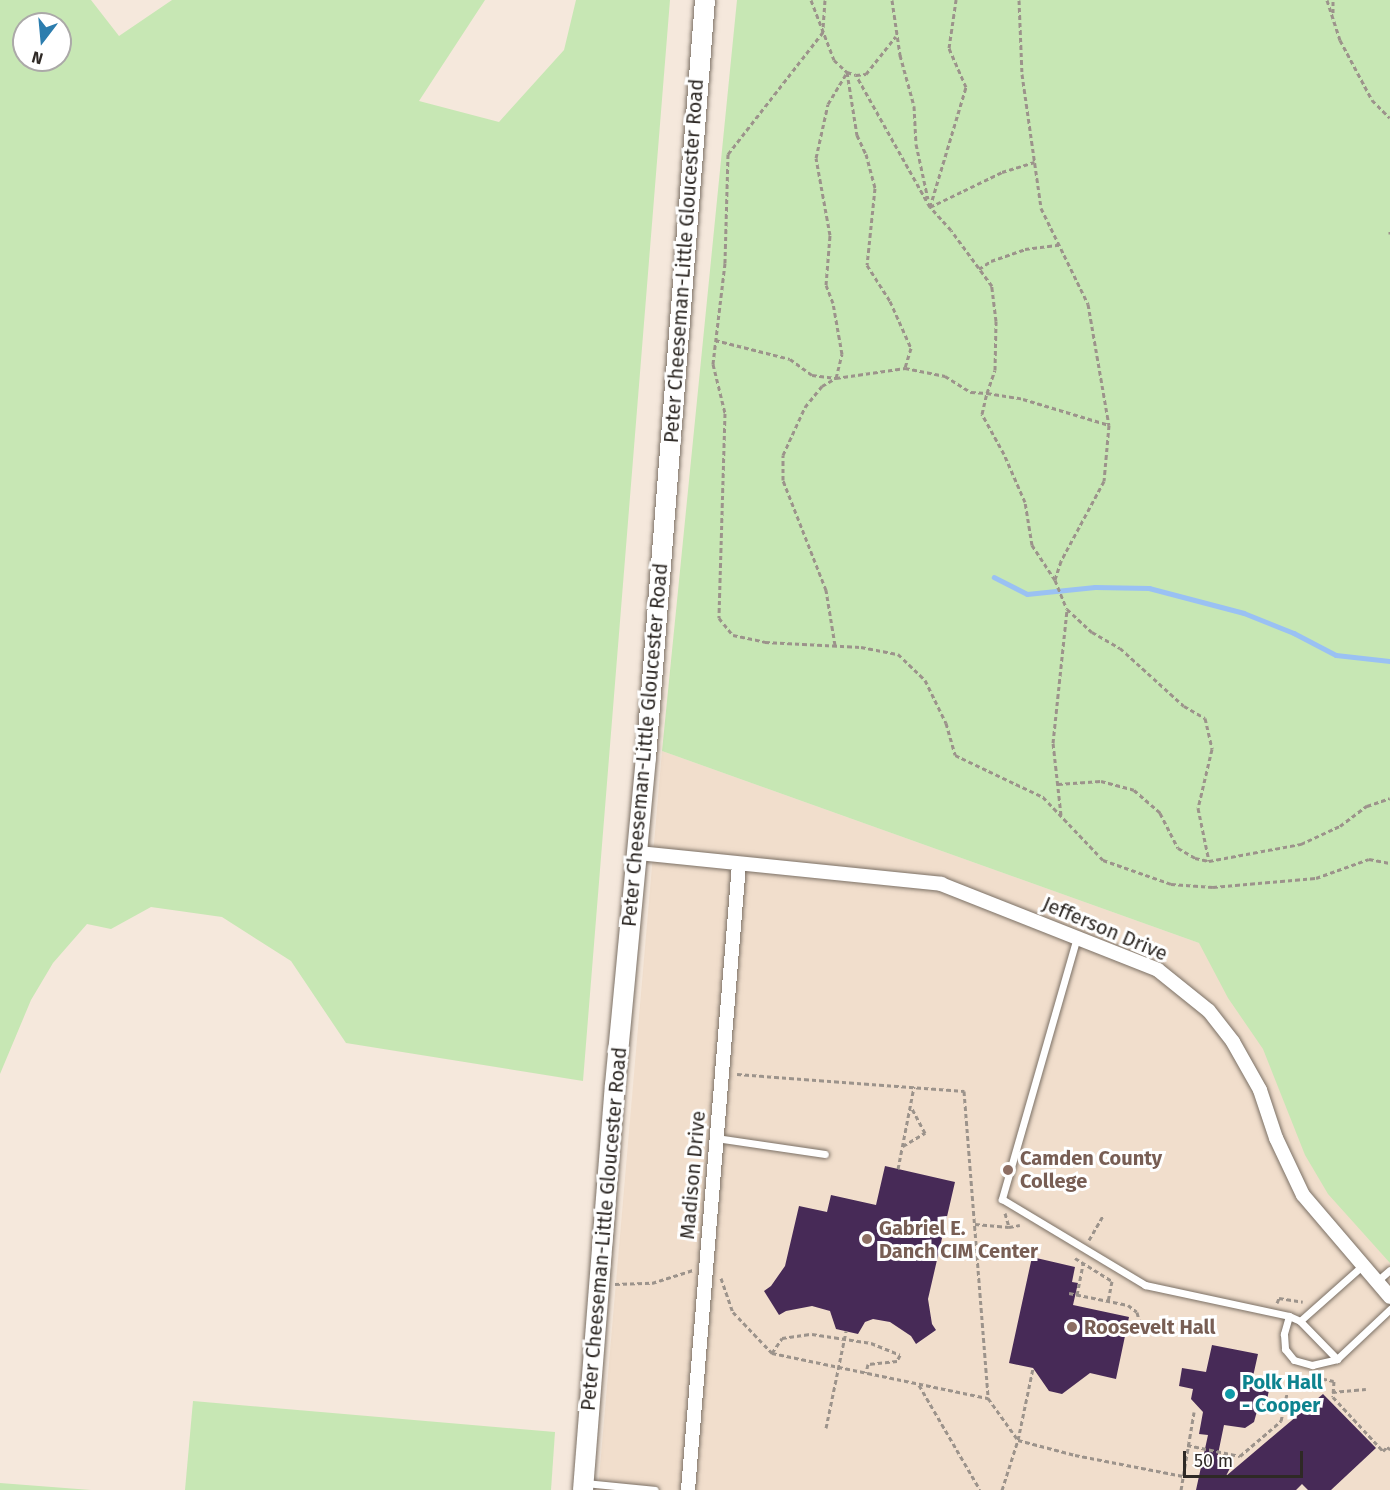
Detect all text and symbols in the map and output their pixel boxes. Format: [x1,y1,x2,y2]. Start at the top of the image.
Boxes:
north arrow [12,12,72,72]
text: N [30,47,45,68]
street label: Peter Cheeseman-Little Gloucester Road [659,78,709,444]
street label: Peter Cheeseman-Little Gloucester Road [617,562,673,928]
street label: Jefferson Drive [1039,892,1171,966]
street label: Peter Cheeseman-Little Gloucester Road [576,1046,632,1412]
street label: Madison Drive [675,1110,711,1240]
place label: Camden County College [1020,1146,1162,1193]
marker: Camden County College [1001,1163,1015,1177]
place label: Gabriel E. Danch CIM Center [879,1216,1038,1263]
marker: Gabriel E. Danch CIM Center [860,1232,874,1246]
place label: Roosevelt Hall [1084,1315,1215,1339]
marker: Roosevelt Hall [1065,1320,1079,1334]
place label: Polk Hall - Cooper [1242,1370,1323,1417]
marker: Polk Hall - Cooper [1223,1387,1237,1401]
scale bar [1186,1439,1306,1477]
text: 50 m [1194,1450,1233,1472]

